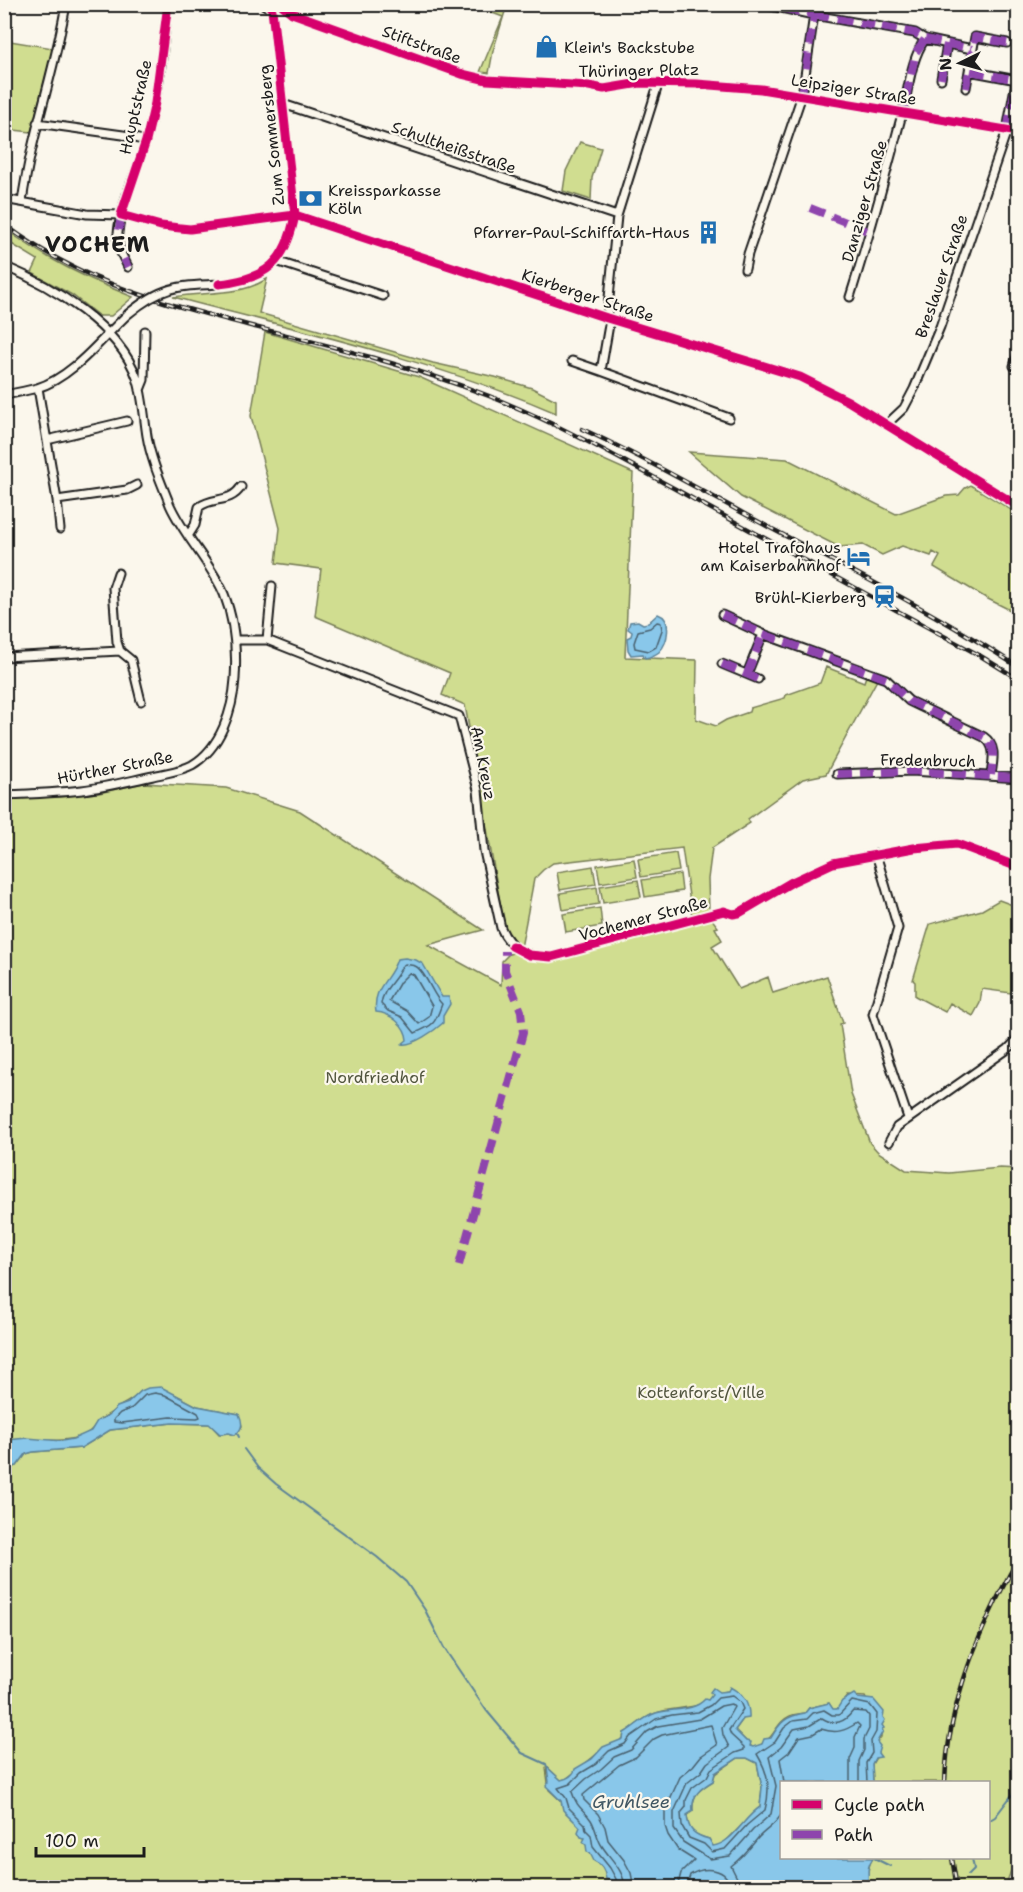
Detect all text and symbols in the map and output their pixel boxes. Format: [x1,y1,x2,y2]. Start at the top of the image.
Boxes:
street label: Stiftstraße [379,20,464,69]
north arrow [930,33,990,93]
shop icon: Klein's Backstube [533,34,559,60]
place label: Klein's Backstube [564,37,695,58]
text: N [935,57,957,71]
street label: Hauptstraße [114,58,157,157]
street label: Thüringer Platz [578,59,700,82]
street label: Zum Sommersberg [254,63,289,206]
street label: Leipziger Straße [790,69,918,110]
street label: Schultheißstraße [389,116,519,179]
street label: Danziger Straße [837,138,892,265]
place label: Kreissparkasse Köln [328,180,441,219]
bank icon: Kreissparkasse Köln [297,186,323,212]
street label: Breslauer Straße [910,212,972,341]
building icon: Pfarrer-Paul-Schiffarth-Haus [695,219,721,245]
place label: Pfarrer-Paul-Schiffarth-Haus [473,222,690,243]
district label: VOCHEM [45,230,151,259]
street label: Kierberger Straße [519,264,657,327]
place label: Hotel Trafohaus am Kaiserbahnhof [700,537,842,576]
hotel icon: Hotel Trafohaus am Kaiserbahnhof [846,543,872,569]
station icon: Brühl-Kierberg [871,584,897,610]
place label: Brühl-Kierberg [755,587,866,608]
street label: Am Kreuz [466,724,501,802]
street label: Hürther Straße [55,746,175,789]
street label: Fredenbruch [880,749,976,772]
street label: Vochemer Straße [576,891,710,946]
park label: Nordfriedhof [325,1067,426,1088]
park label: Kottenforst/Ville [637,1382,765,1403]
legend [780,1781,990,1859]
water label: Gruhlsee [592,1790,670,1814]
text: Cycle path [834,1793,925,1817]
scale bar [36,1820,144,1858]
text: Path [834,1823,873,1847]
text: 100 m [45,1829,99,1853]

